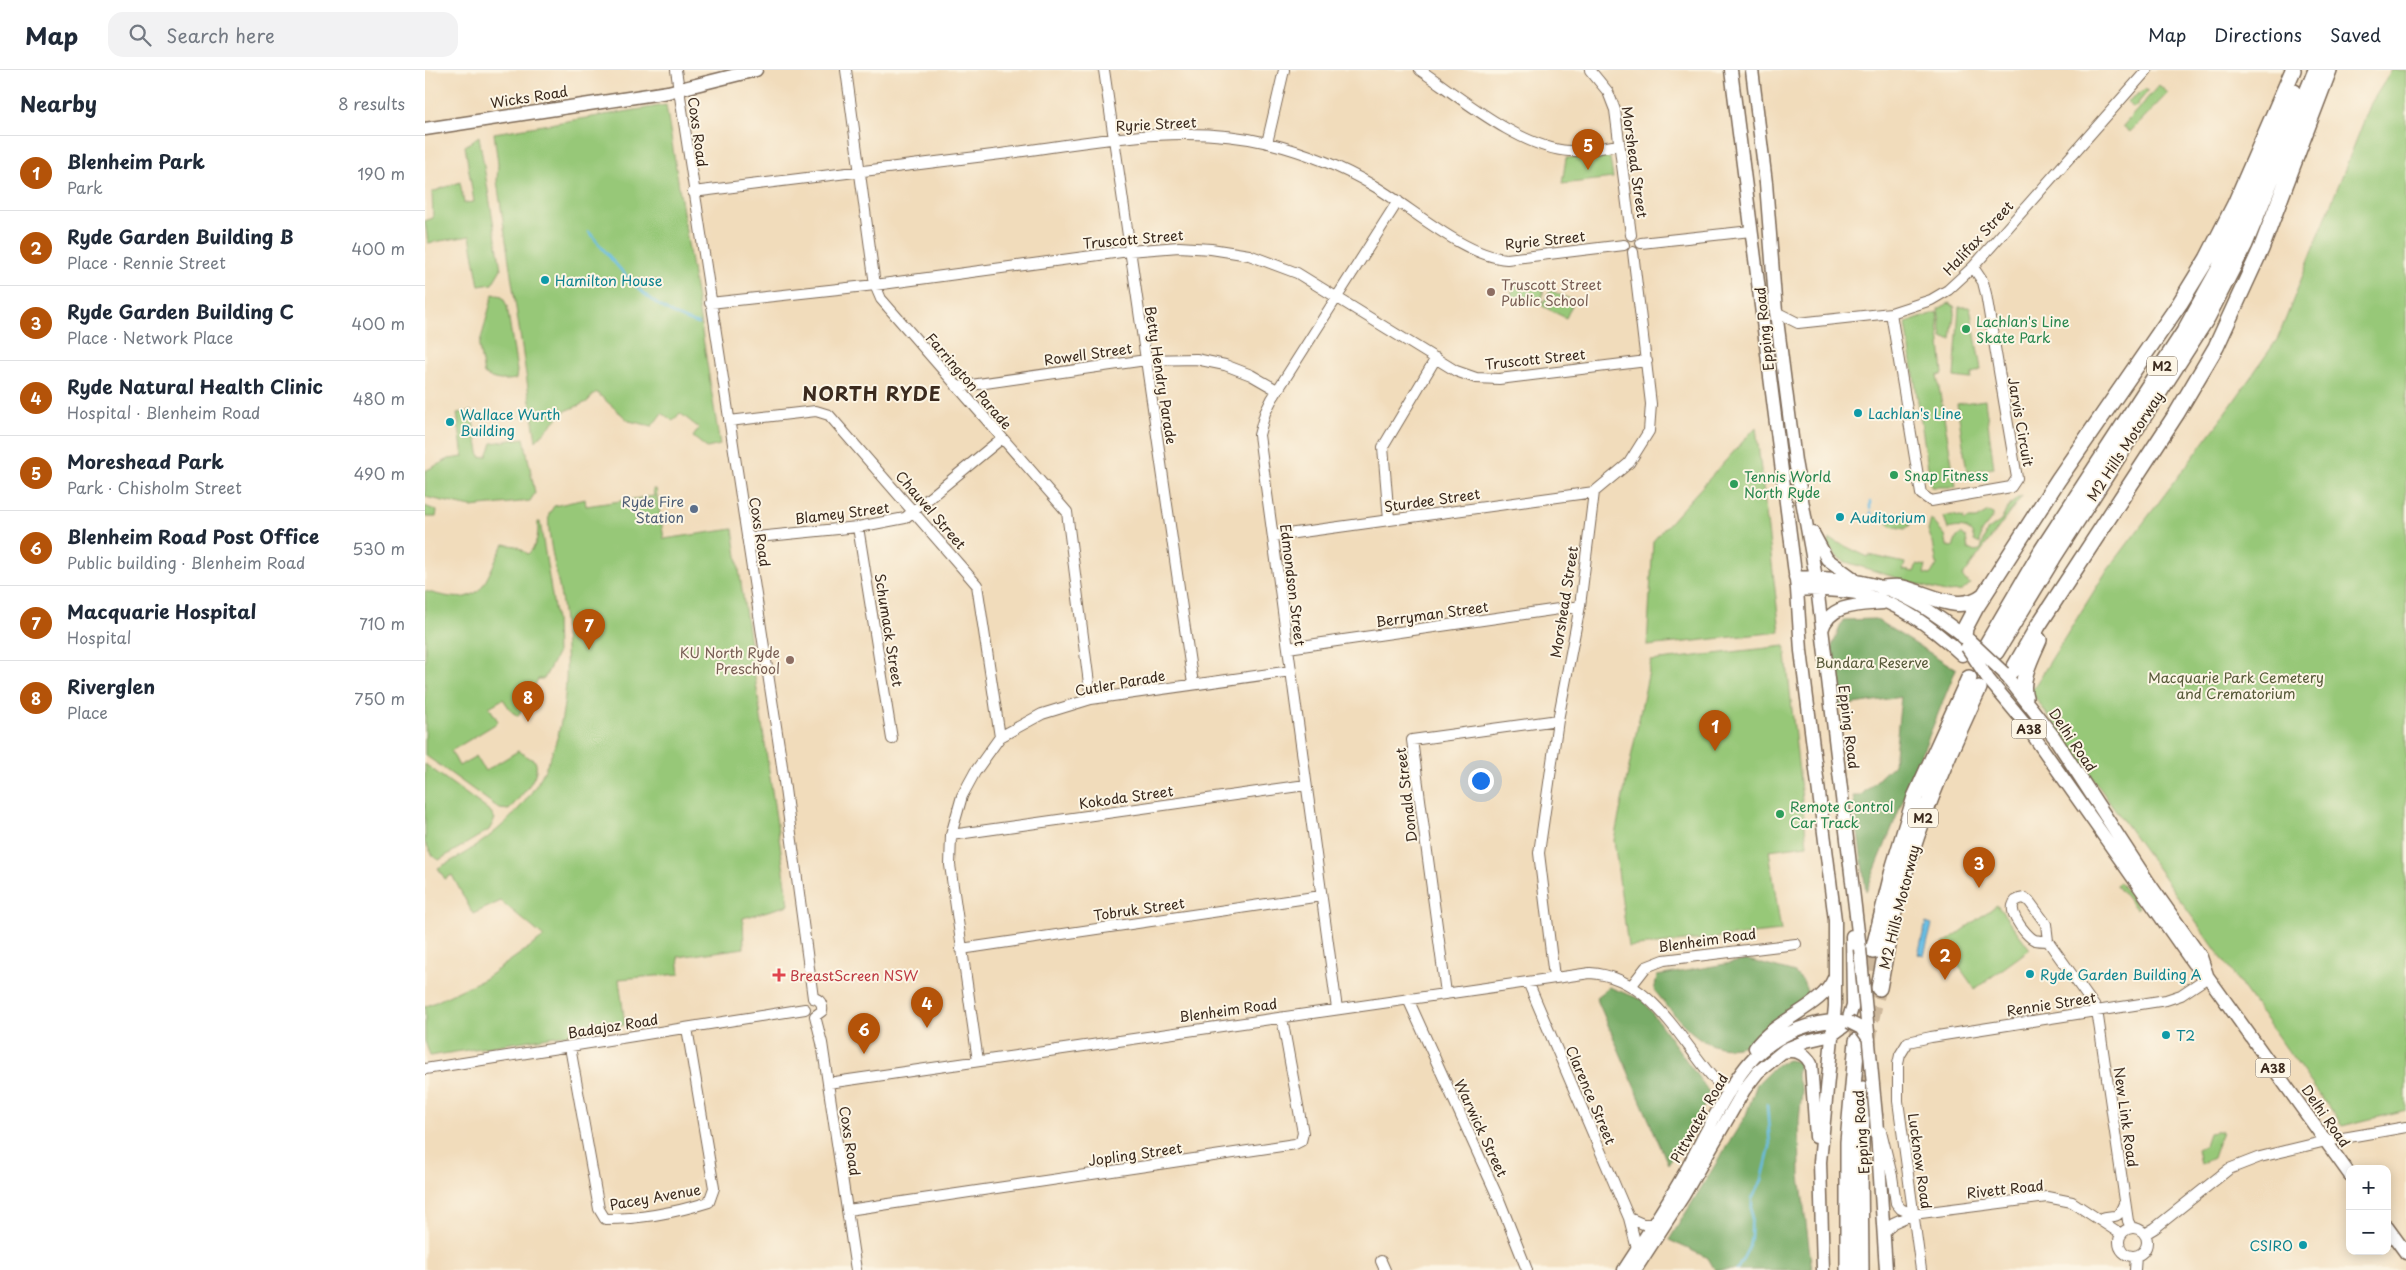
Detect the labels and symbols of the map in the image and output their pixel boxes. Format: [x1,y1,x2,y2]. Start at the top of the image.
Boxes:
street label: Wicks Road [489,81,569,113]
street label: Coxs Road [683,96,713,168]
street label: Morshead Street [1617,105,1653,220]
street label: Ryrie Street [1115,111,1197,137]
pin: 5 [1572,129,1604,170]
street label: Halifax Street [1938,196,2018,280]
street label: Truscott Street [1082,224,1185,254]
street label: Ryrie Street [1504,225,1587,255]
place label: Hamilton House [555,270,663,291]
marker: Hamilton House [539,274,551,286]
place label: Truscott Street Public School [1501,274,1602,311]
marker: Truscott Street Public School [1485,286,1497,298]
street label: Epping Road [1749,286,1779,372]
street label: Betty Hendry Parade [1140,304,1182,446]
place label: Lachlan's Line Skate Park [1976,311,2070,348]
marker: Lachlan's Line Skate Park [1960,323,1972,335]
street label: Farrington Parade [921,328,1017,434]
street label: Rowell Street [1043,337,1134,371]
street label: Truscott Street [1484,343,1587,375]
road number: M2 [2147,356,2177,376]
street label: Jarvis Circuit [2003,376,2039,468]
district label: NORTH RYDE [802,379,942,407]
street label: M2 Hills Motorway [2081,387,2169,505]
place label: Lachlan's Line [1868,403,1962,424]
place label: Wallace Wurth Building [460,404,560,441]
marker: Lachlan's Line [1852,407,1864,419]
marker: Wallace Wurth Building [444,416,456,428]
place label: Snap Fitness [1904,465,1989,486]
street label: Chauvel Street [891,466,971,554]
place label: Tennis World North Ryde [1744,466,1831,503]
marker: Snap Fitness [1888,469,1900,481]
marker: Tennis World North Ryde [1728,478,1740,490]
street label: Sturdee Street [1383,483,1482,517]
place label: Ryde Fire Station [622,491,684,528]
street label: Coxs Road [744,496,776,568]
street label: Blamey Street [794,497,890,529]
marker: Ryde Fire Station [688,503,700,515]
place label: Auditorium [1850,507,1926,528]
marker: Auditorium [1834,511,1846,523]
street label: Edmondson Street [1275,523,1311,647]
street label: Morshead Street [1545,544,1583,659]
street label: Schumack Street [870,572,908,688]
street label: Berryman Street [1375,596,1489,632]
pin: 7 [573,609,605,650]
place label: KU North Ryde Preschool [680,642,780,679]
park label: Bundara Reserve [1815,652,1929,673]
marker: KU North Ryde Preschool [784,654,796,666]
street label: Cutler Parade [1073,665,1167,701]
park label: Macquarie Park Cemetery and Crematorium [2148,667,2324,704]
pin: 8 [512,681,544,722]
street label: Epping Road [1833,684,1865,770]
street label: Delhi Road [2044,704,2102,776]
pin: 1 [1699,710,1731,751]
road number: A38 [2011,720,2047,739]
street label: Donald Street [1390,746,1422,844]
your location [1468,768,1494,794]
street label: Kokoda Street [1077,780,1175,814]
place label: Remote Control Car Track [1790,796,1894,833]
marker: Remote Control Car Track [1774,808,1786,820]
road number: M2 [1908,808,1938,828]
street label: M2 Hills Motorway [1873,843,1925,971]
pin: 3 [1963,847,1995,888]
street label: Tobruk Street [1092,892,1186,926]
street label: Blenheim Road [1657,923,1757,957]
pin: 2 [1929,939,1961,980]
place label: Ryde Garden Building A [2040,964,2202,985]
place label: BreastScreen NSW [790,965,918,986]
marker: BreastScreen NSW [772,968,786,982]
marker: Ryde Garden Building A [2024,968,2036,980]
pin: 4 [911,987,943,1028]
street label: Rennie Street [2005,987,2098,1021]
street label: Blenheim Road [1178,993,1278,1027]
street label: Badajoz Road [566,1008,660,1044]
pin: 6 [848,1013,880,1054]
place label: T2 [2176,1025,2195,1046]
marker: T2 [2160,1029,2172,1041]
street label: Clarence Street [1561,1042,1621,1148]
road number: A38 [2255,1058,2291,1078]
street label: New Link Road [2109,1066,2143,1168]
street label: Pittwater Road [1665,1069,1733,1167]
street label: Warwick Street [1449,1076,1513,1181]
street label: Delhi Road [2297,1080,2355,1152]
street label: Epping Road [1848,1089,1874,1175]
street label: Coxs Road [834,1105,866,1177]
street label: Lucknow Road [1903,1112,1937,1210]
street label: Jopling Street [1087,1137,1184,1171]
street label: Rivett Road [1965,1174,2045,1204]
street label: Pacey Avenue [608,1179,703,1215]
place label: CSIRO [2249,1235,2293,1256]
marker: CSIRO [2297,1239,2309,1251]

